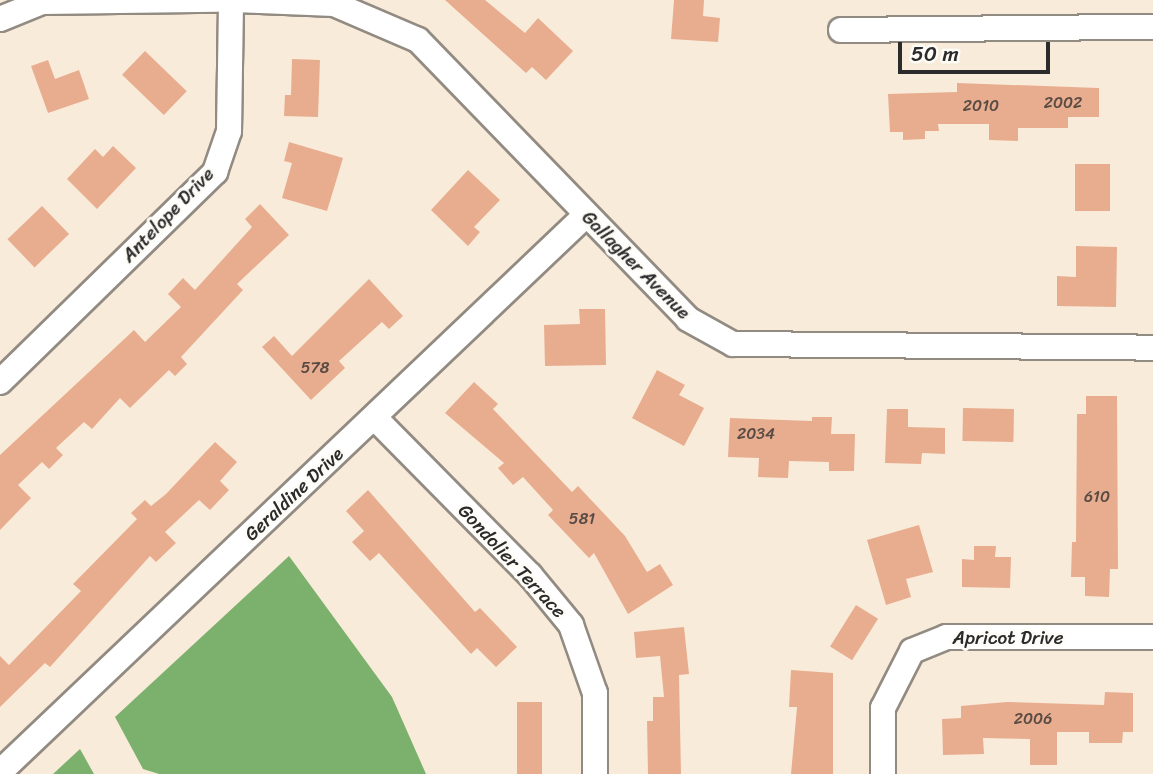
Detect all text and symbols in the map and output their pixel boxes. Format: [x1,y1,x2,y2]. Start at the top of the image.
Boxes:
scale bar [901,28,1053,72]
text: 50 m [911,35,959,73]
house number: 2002 [1044,93,1082,113]
house number: 2010 [963,96,999,116]
street label: Antelope Drive [117,163,219,267]
street label: Gallagher Avenue [577,206,695,324]
house number: 578 [301,358,329,378]
house number: 2034 [737,424,775,444]
street label: Geraldine Drive [240,442,348,546]
house number: 610 [1084,487,1110,507]
street label: Gondolier Terrace [454,499,570,623]
house number: 581 [569,509,595,529]
street label: Apricot Drive [953,627,1063,649]
house number: 2006 [1014,709,1052,729]

